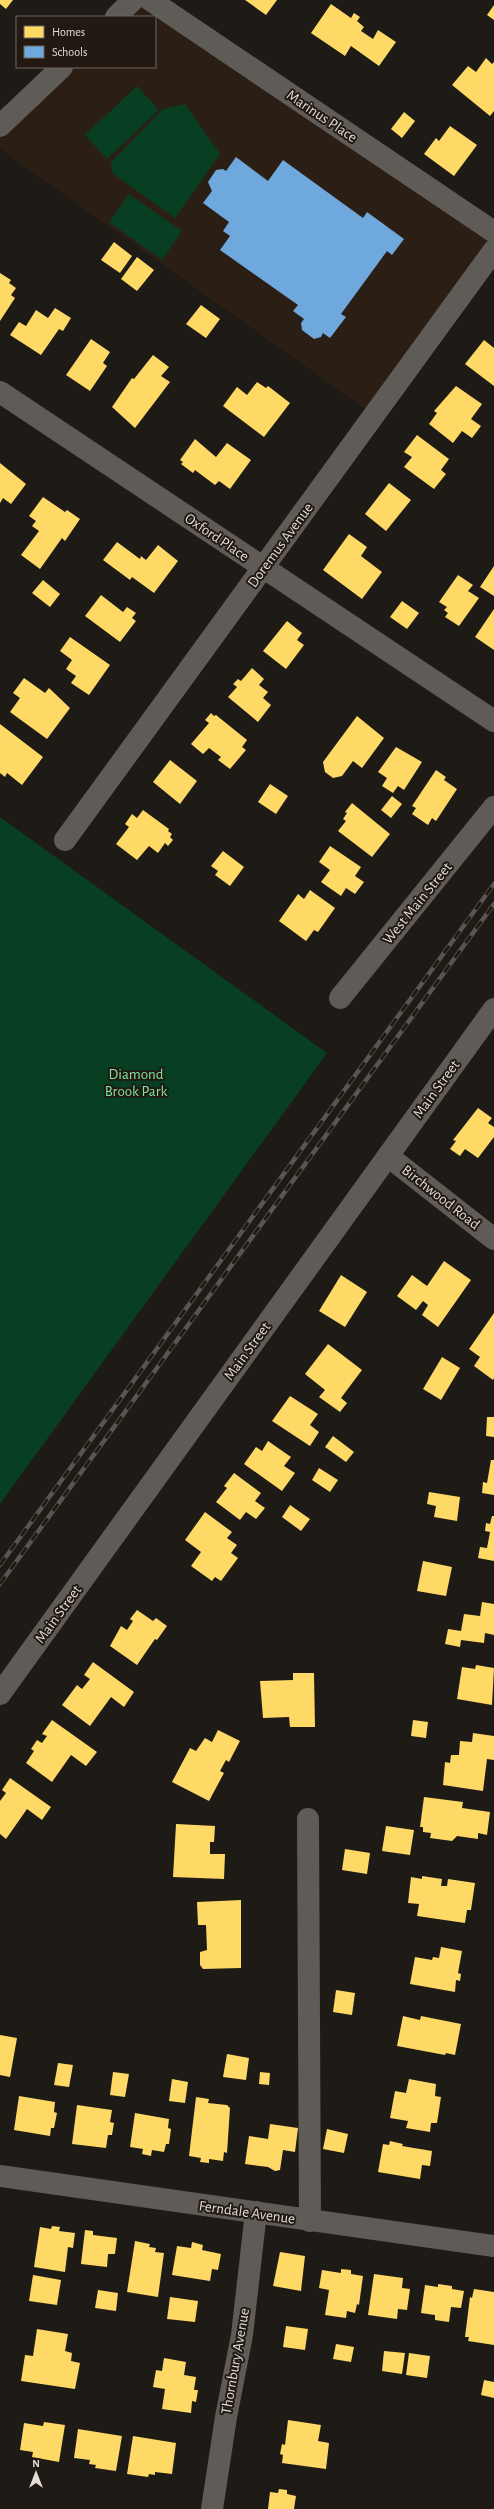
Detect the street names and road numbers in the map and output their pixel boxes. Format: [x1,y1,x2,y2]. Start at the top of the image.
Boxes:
street label: Marinus Place [284,87,360,145]
street label: Doremus Avenue [245,500,316,590]
street label: Oxford Place [182,511,252,564]
street label: West Main Street [380,859,455,947]
street label: Main Street [410,1057,463,1121]
street label: Birchwood Road [399,1162,483,1233]
street label: Main Street [221,1319,274,1383]
street label: Main Street [32,1582,85,1646]
street label: Ferndale Avenue [198,2198,296,2227]
street label: Thornbury Avenue [219,2307,252,2415]

